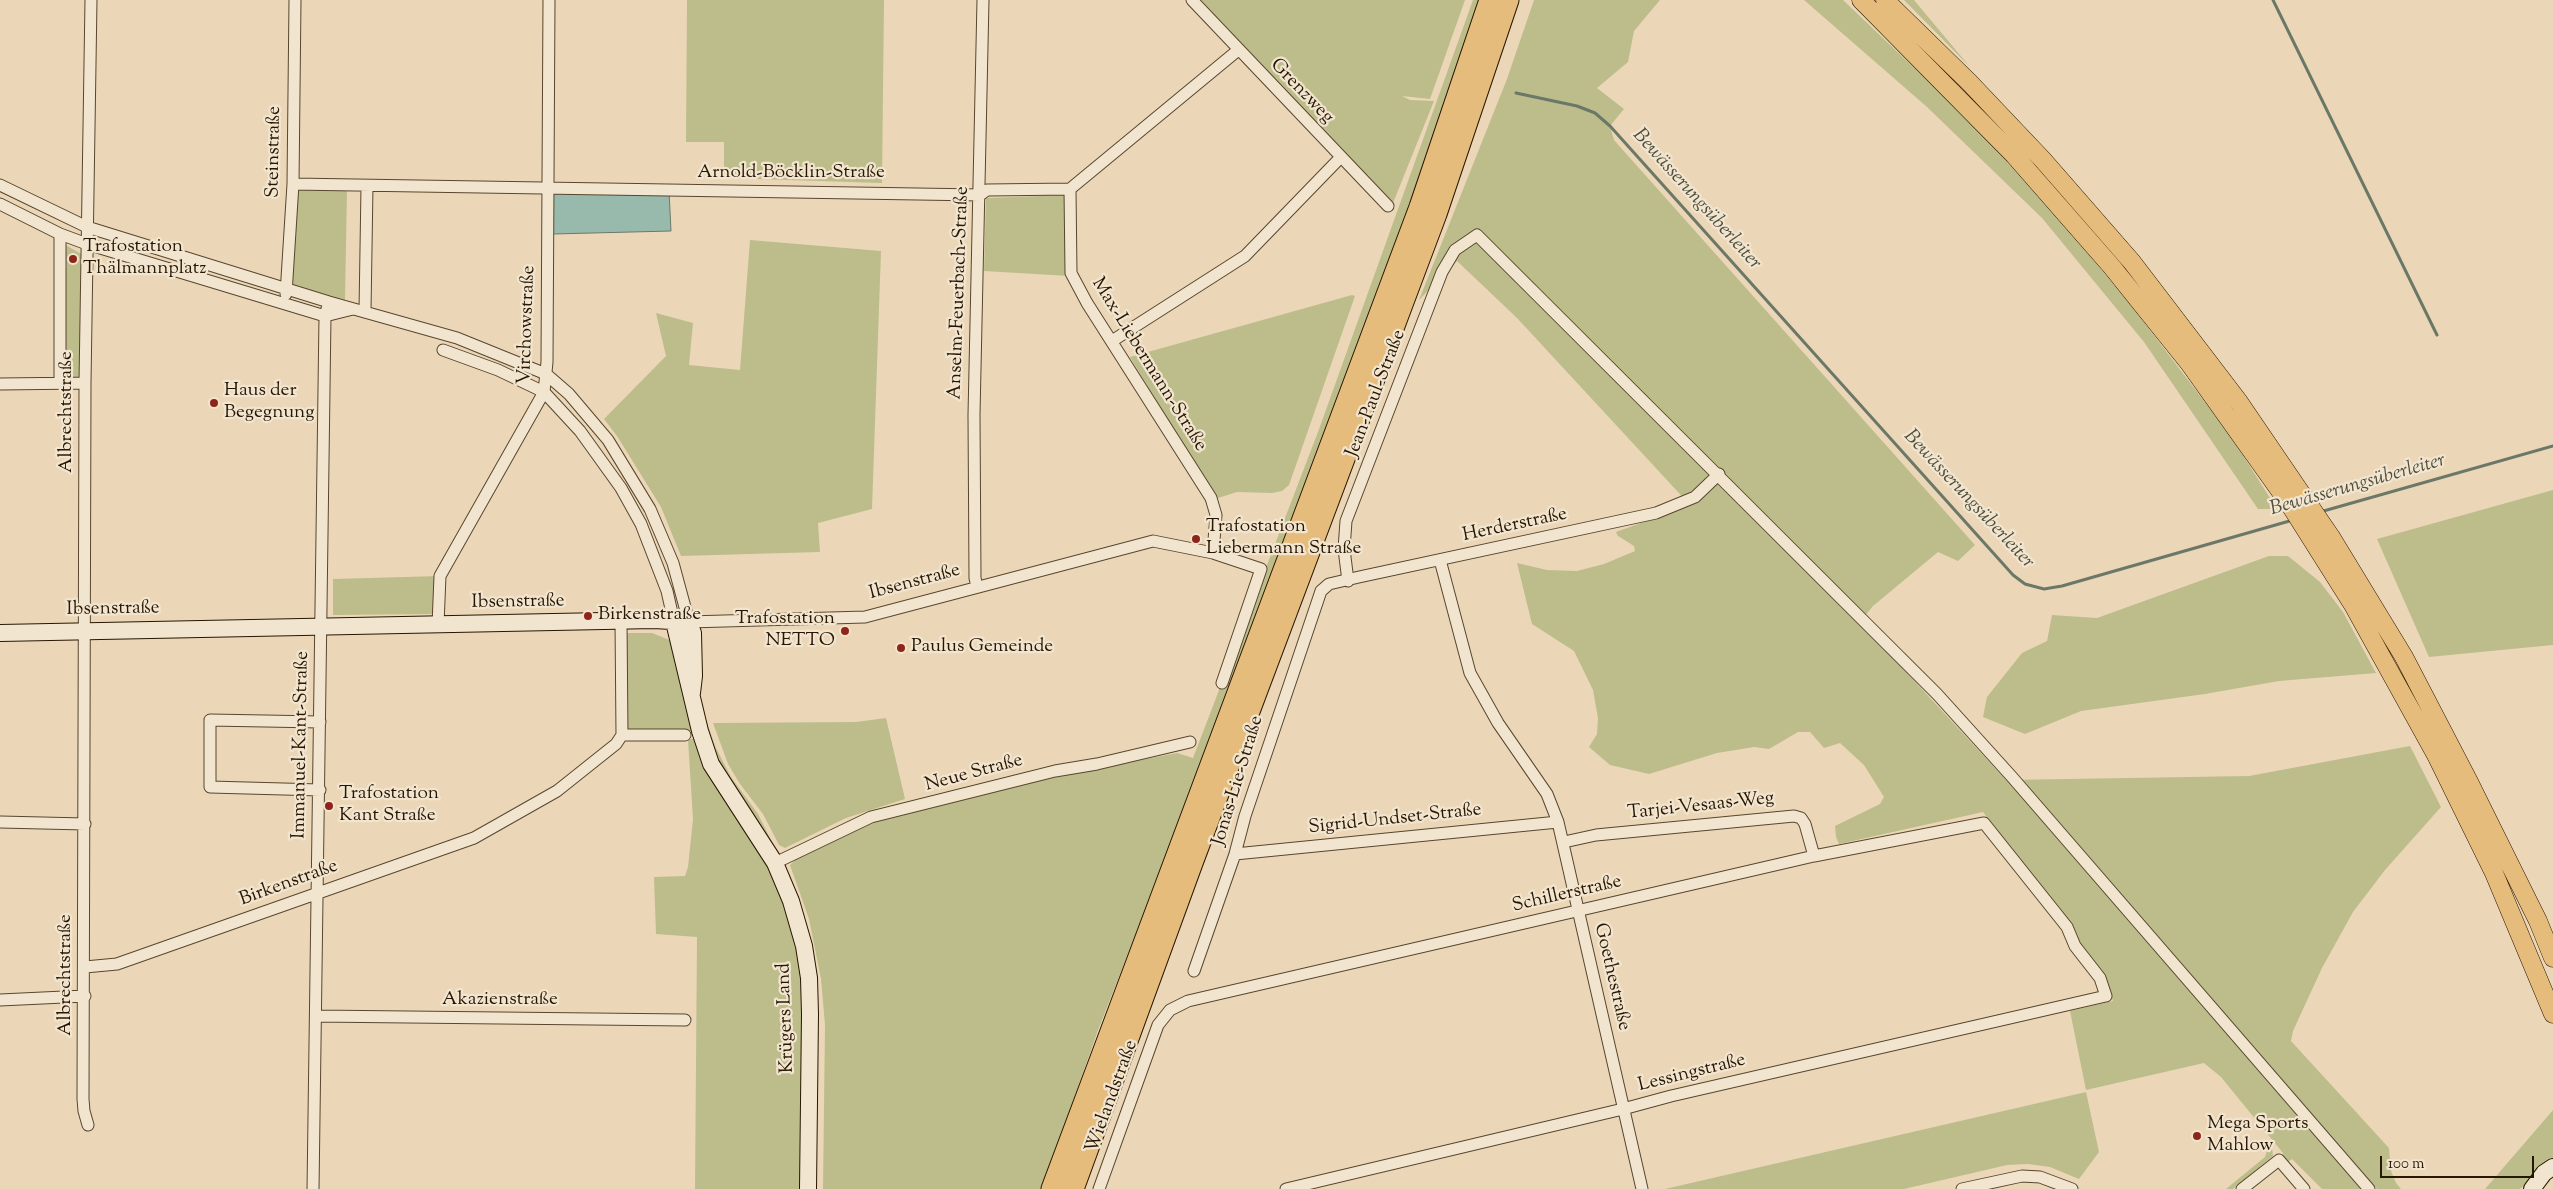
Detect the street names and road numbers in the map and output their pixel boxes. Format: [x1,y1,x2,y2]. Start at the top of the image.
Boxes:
street label: Grenzweg [1264,55,1338,129]
street label: Steinstraße [263,106,287,198]
street label: Arnold-Böcklin-Straße [697,163,885,185]
street label: Anselm-Feuerbach-Straße [945,186,975,400]
street label: Virchowstraße [515,265,541,385]
street label: Max-Liebermann-Straße [1085,274,1211,456]
street label: Jean-Paul-Straße [1342,327,1412,461]
street label: Albrechtstraße [57,351,79,473]
street label: Herderstraße [1461,504,1569,548]
street label: Ibsenstraße [867,560,963,606]
street label: Ibsenstraße [471,591,565,615]
street label: Ibsenstraße [66,598,160,622]
street label: Immanuel-Kant-Straße [289,651,315,839]
street label: Jonas-Lie-Straße [1208,713,1270,849]
street label: Neue Straße [923,750,1025,798]
street label: Tarjei-Vesaas-Weg [1627,788,1775,826]
street label: Sigrid-Undset-Straße [1307,800,1483,840]
street label: Birkenstraße [237,856,341,912]
street label: Schillerstraße [1510,871,1624,919]
street label: Albrechtstraße [56,914,78,1036]
street label: Goethestraße [1588,921,1634,1033]
street label: Krügers Land [774,963,800,1073]
street label: Akazienstraße [442,990,558,1012]
street label: Wielandstraße [1082,1037,1144,1157]
street label: Lessingstraße [1636,1050,1748,1098]

